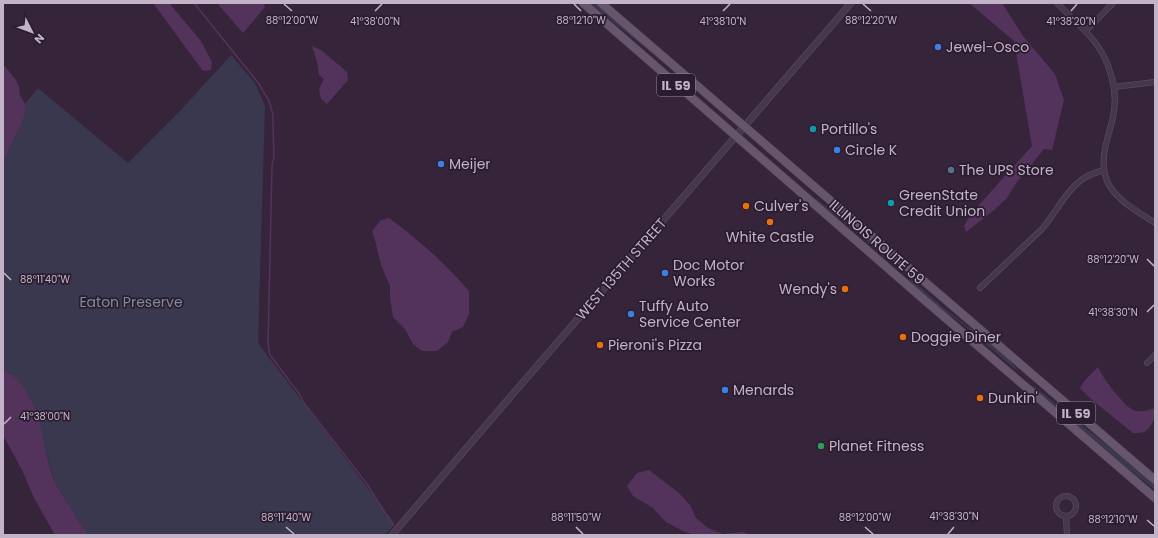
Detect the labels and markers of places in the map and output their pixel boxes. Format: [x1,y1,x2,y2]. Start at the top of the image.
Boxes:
place label: Jewel-Osco [946,37,1029,57]
marker: Jewel-Osco [933,42,943,52]
place label: Portillo's [821,119,877,139]
marker: Portillo's [808,124,818,134]
place label: Circle K [845,140,898,160]
marker: Circle K [832,145,842,155]
place label: Meijer [449,154,491,174]
marker: Meijer [436,159,446,169]
place label: The UPS Store [959,160,1054,180]
marker: The UPS Store [946,165,956,175]
place label: GreenState Credit Union [899,185,985,221]
place label: Culver's [754,196,809,216]
marker: GreenState Credit Union [886,198,896,208]
marker: Culver's [741,201,751,211]
marker: White Castle [765,217,775,227]
place label: White Castle [726,227,815,247]
place label: Doc Motor Works [673,255,744,291]
marker: Doc Motor Works [660,268,670,278]
place label: Wendy's [779,279,837,299]
marker: Wendy's [840,284,850,294]
place label: Tuffy Auto Service Center [639,296,741,332]
marker: Tuffy Auto Service Center [626,309,636,319]
place label: Doggie Diner [911,327,1001,347]
marker: Doggie Diner [898,332,908,342]
place label: Pieroni's Pizza [608,335,702,355]
marker: Pieroni's Pizza [595,340,605,350]
place label: Menards [733,380,794,400]
marker: Menards [720,385,730,395]
place label: Dunkin' [988,388,1038,408]
marker: Dunkin' [975,393,985,403]
place label: Planet Fitness [829,436,924,456]
marker: Planet Fitness [816,441,826,451]

